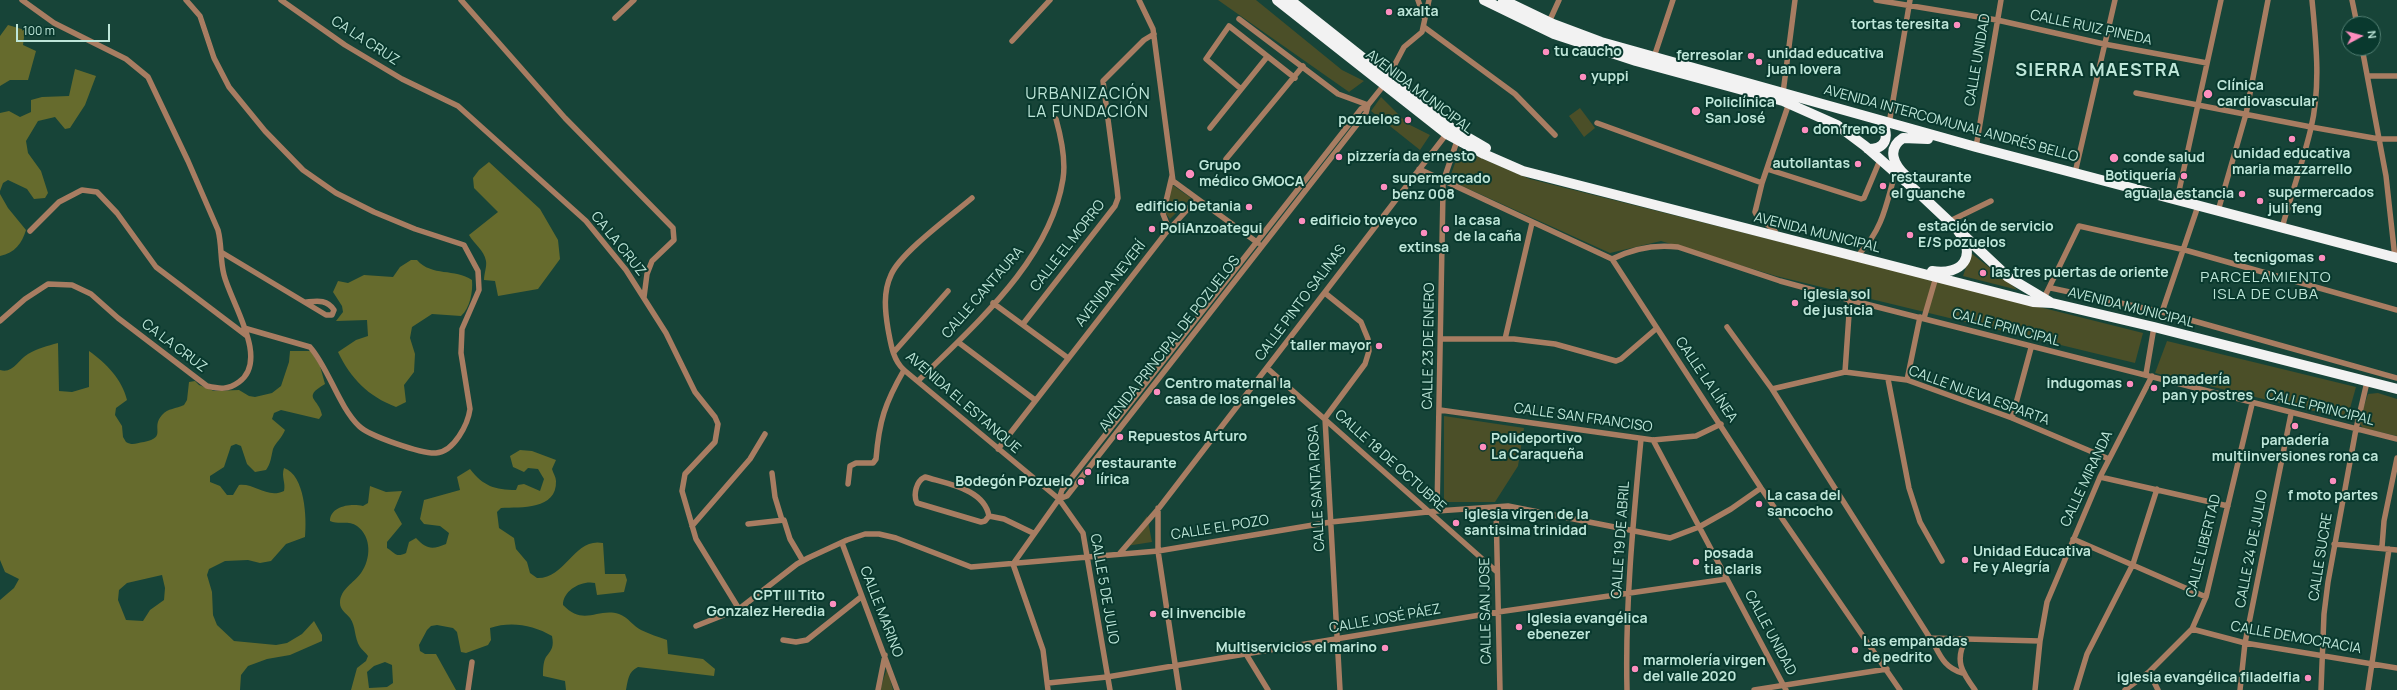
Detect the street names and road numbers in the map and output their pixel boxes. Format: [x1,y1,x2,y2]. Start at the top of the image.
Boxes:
street label: CALLE RUIZ PINEDA [2028,7,2154,49]
street label: CALLE UNIDAD [1962,12,1994,108]
street label: CA LA CRUZ [328,13,402,69]
street label: AVENIDA MUNICIPAL [1362,46,1476,138]
street label: AVENIDA INTERCOMUNAL ANDRÉS BELLO [1822,82,2080,166]
street label: CALLE EL MORRO [1027,197,1109,295]
street label: CA LA CRUZ [587,209,649,279]
street label: AVENIDA MUNICIPAL [1752,209,1882,257]
street label: AVENIDA NEVERÍ [1072,238,1150,330]
street label: CALLE PINTO SALINAS [1252,242,1350,364]
street label: CALLE CANTAURA [939,244,1027,342]
street label: AVENIDA PRINCIPAL DE POZUELOS [1096,253,1244,435]
street label: CALLE 23 DE ENERO [1419,282,1439,410]
street label: AVENIDA MUNICIPAL [2066,284,2196,332]
street label: CALLE PRINCIPAL [1950,306,2062,350]
street label: CA LA CRUZ [138,316,210,376]
street label: CALLE LA LÍNEA [1671,334,1741,426]
street label: AVENIDA EL ESTANQUE [902,349,1024,457]
street label: CALLE NUEVA ESPARTA [1906,363,2052,429]
street label: CALLE PRINCIPAL [2264,386,2376,430]
street label: CALLE SAN FRANCISO [1513,400,1653,436]
street label: CALLE 18 DE OCTUBRE [1331,407,1449,515]
street label: CALLE SANTA ROSA [1305,424,1329,552]
street label: CALLE MIRANDA [2057,428,2117,530]
street label: CALLE 19 DE ABRIL [1609,481,1633,599]
street label: CALLE 24 DE JULIO [2232,489,2272,609]
street label: CALLE LIBERTAD [2183,493,2225,599]
street label: CALLE EL POZO [1170,512,1270,544]
street label: CALLE SUCRE [2306,512,2336,602]
street label: CALLE 5 DE JULIO [1086,533,1122,645]
street label: CALLE SAN JOSE [1477,557,1495,665]
street label: CALLE MARINO [856,564,906,660]
street label: CALLE UNIDAD [1741,588,1799,678]
street label: CALLE JOSÉ PÁEZ [1328,601,1442,637]
street label: CALLE DEMOCRACIA [2229,618,2363,658]

